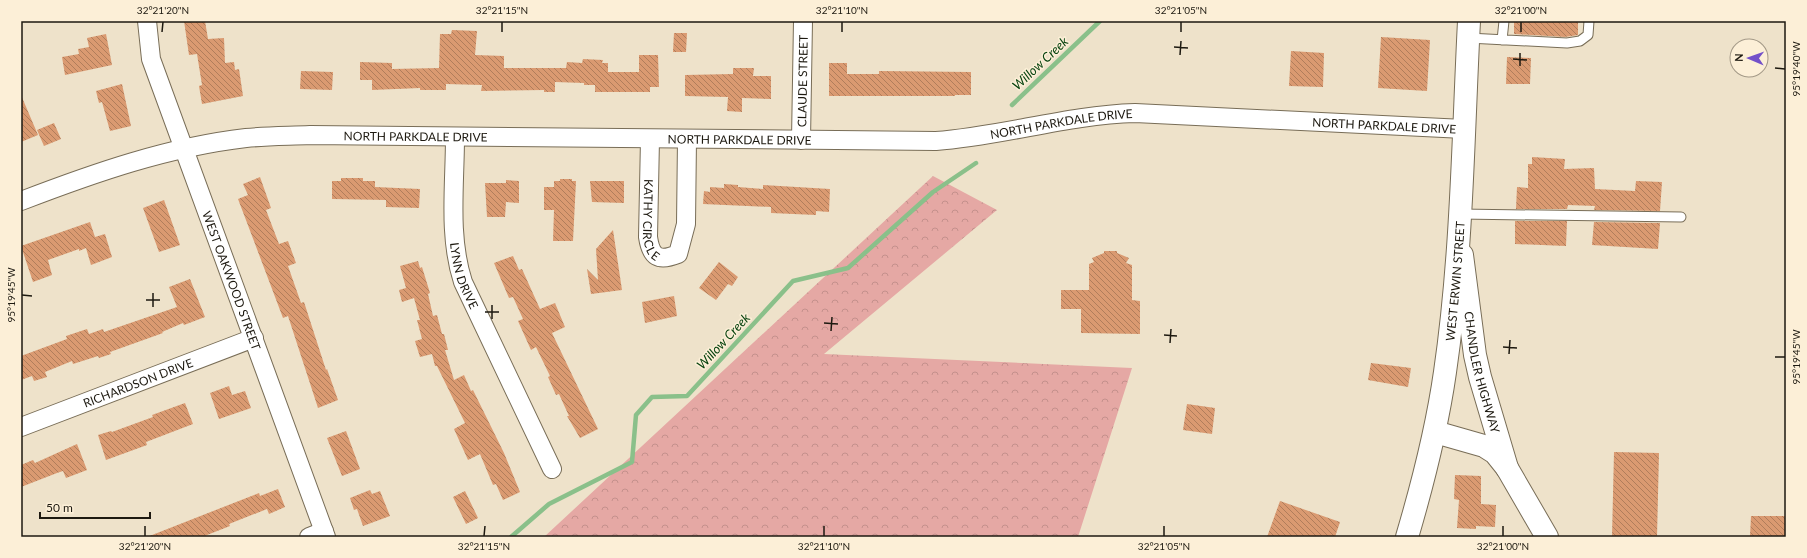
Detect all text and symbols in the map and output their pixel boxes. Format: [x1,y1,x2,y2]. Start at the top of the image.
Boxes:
text: 32°21'20"N [137,4,189,16]
text: 32°21'15"N [476,4,528,16]
text: 32°21'10"N [816,4,868,16]
text: 32°21'05"N [1155,4,1207,16]
text: 32°21'00"N [1495,4,1547,16]
water label: Willow Creek [1009,32,1072,93]
street label: CLAUDE STREET [794,35,810,127]
north arrow [1729,38,1769,78]
text: 95°19'40"W [1790,41,1802,97]
text: N [1732,53,1745,62]
street label: NORTH PARKDALE DRIVE [989,106,1133,141]
street label: NORTH PARKDALE DRIVE [1312,114,1457,136]
street label: NORTH PARKDALE DRIVE [344,128,488,144]
street label: NORTH PARKDALE DRIVE [668,131,812,147]
street label: KATHY CIRCLE [640,179,663,263]
street label: WEST OAKWOOD STREET [200,209,264,352]
street label: WEST ERWIN STREET [1442,221,1467,342]
street label: LYNN DRIVE [447,242,482,311]
text: 95°19'45"W [5,267,17,323]
water label: Willow Creek [693,309,754,372]
street label: CHANDLER HIGHWAY [1462,310,1504,435]
text: 95°19'45"W [1790,329,1802,385]
street label: RICHARDSON DRIVE [81,355,195,410]
scale bar [40,494,150,520]
text: 50 m [46,500,73,515]
text: 32°21'20"N [119,540,171,552]
text: 32°21'15"N [458,540,510,552]
text: 32°21'10"N [798,540,850,552]
text: 32°21'05"N [1138,540,1190,552]
text: 32°21'00"N [1477,540,1529,552]

